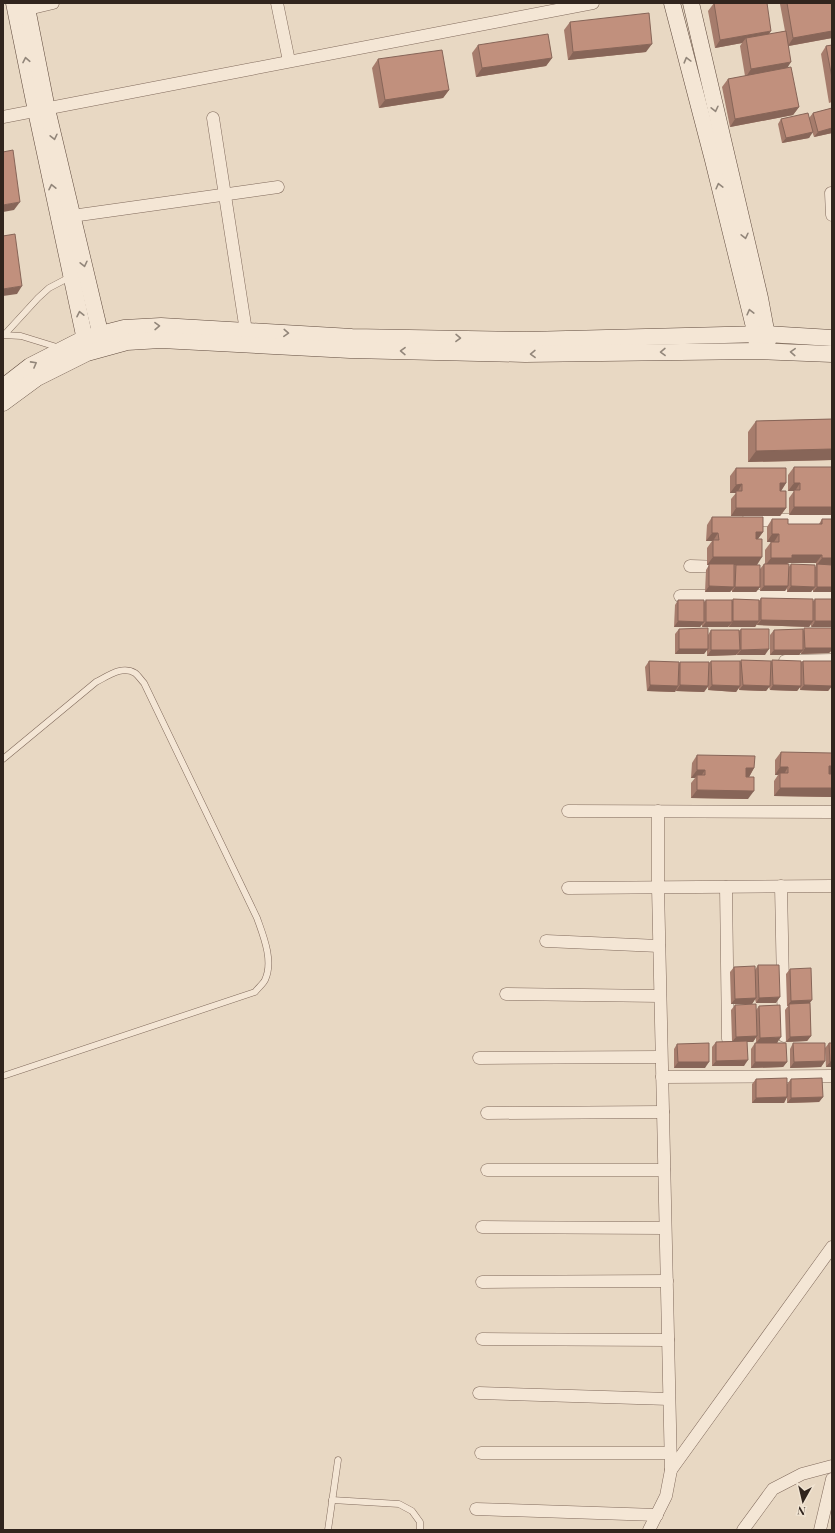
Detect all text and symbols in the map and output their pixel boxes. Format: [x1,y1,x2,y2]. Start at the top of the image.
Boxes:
one-way arrow [22,57,31,63]
one-way arrow [683,57,692,64]
one-way arrow [710,105,719,112]
one-way arrow [49,134,57,140]
one-way arrow [716,183,724,189]
one-way arrow [49,184,57,190]
one-way arrow [740,232,749,239]
one-way arrow [79,261,87,267]
one-way arrow [747,309,755,316]
one-way arrow [76,311,84,317]
one-way arrow [154,322,160,331]
one-way arrow [283,329,289,338]
one-way arrow [455,334,461,343]
one-way arrow [400,347,406,355]
one-way arrow [660,348,666,356]
one-way arrow [790,348,796,357]
one-way arrow [530,350,536,358]
one-way arrow [30,361,37,369]
north arrow [783,1481,823,1521]
text: N [797,1503,807,1519]

